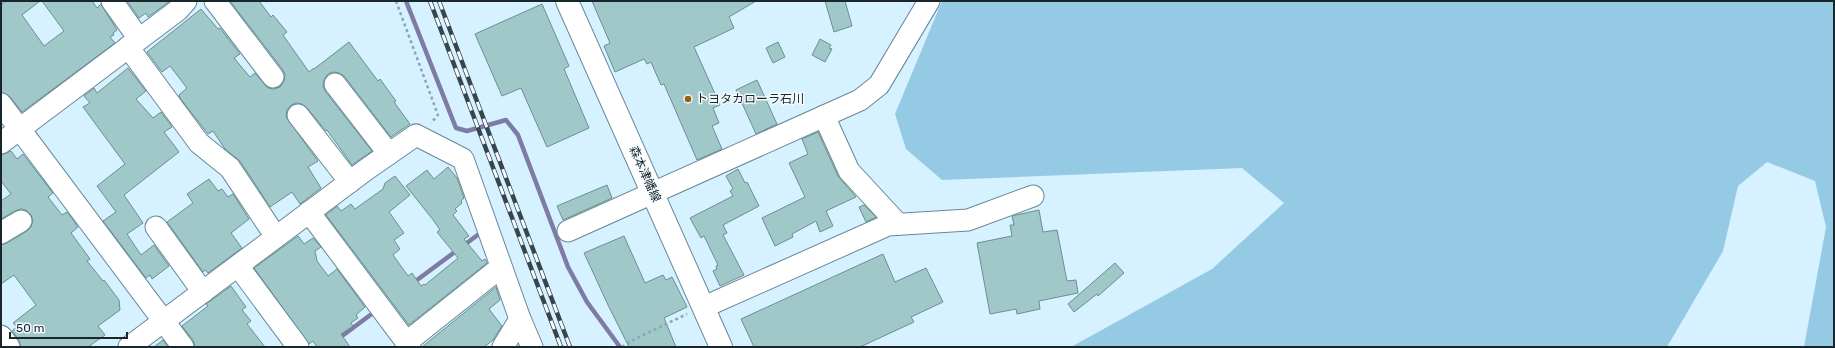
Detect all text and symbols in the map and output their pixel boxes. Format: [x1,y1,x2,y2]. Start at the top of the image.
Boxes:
place label: トヨタカローラ石川 [696,92,804,106]
marker: トヨタカローラ石川 [683,94,693,104]
street label: 森本津幡線 [626,144,664,204]
scale bar [10,314,127,340]
text: 50 m [16,321,44,335]

